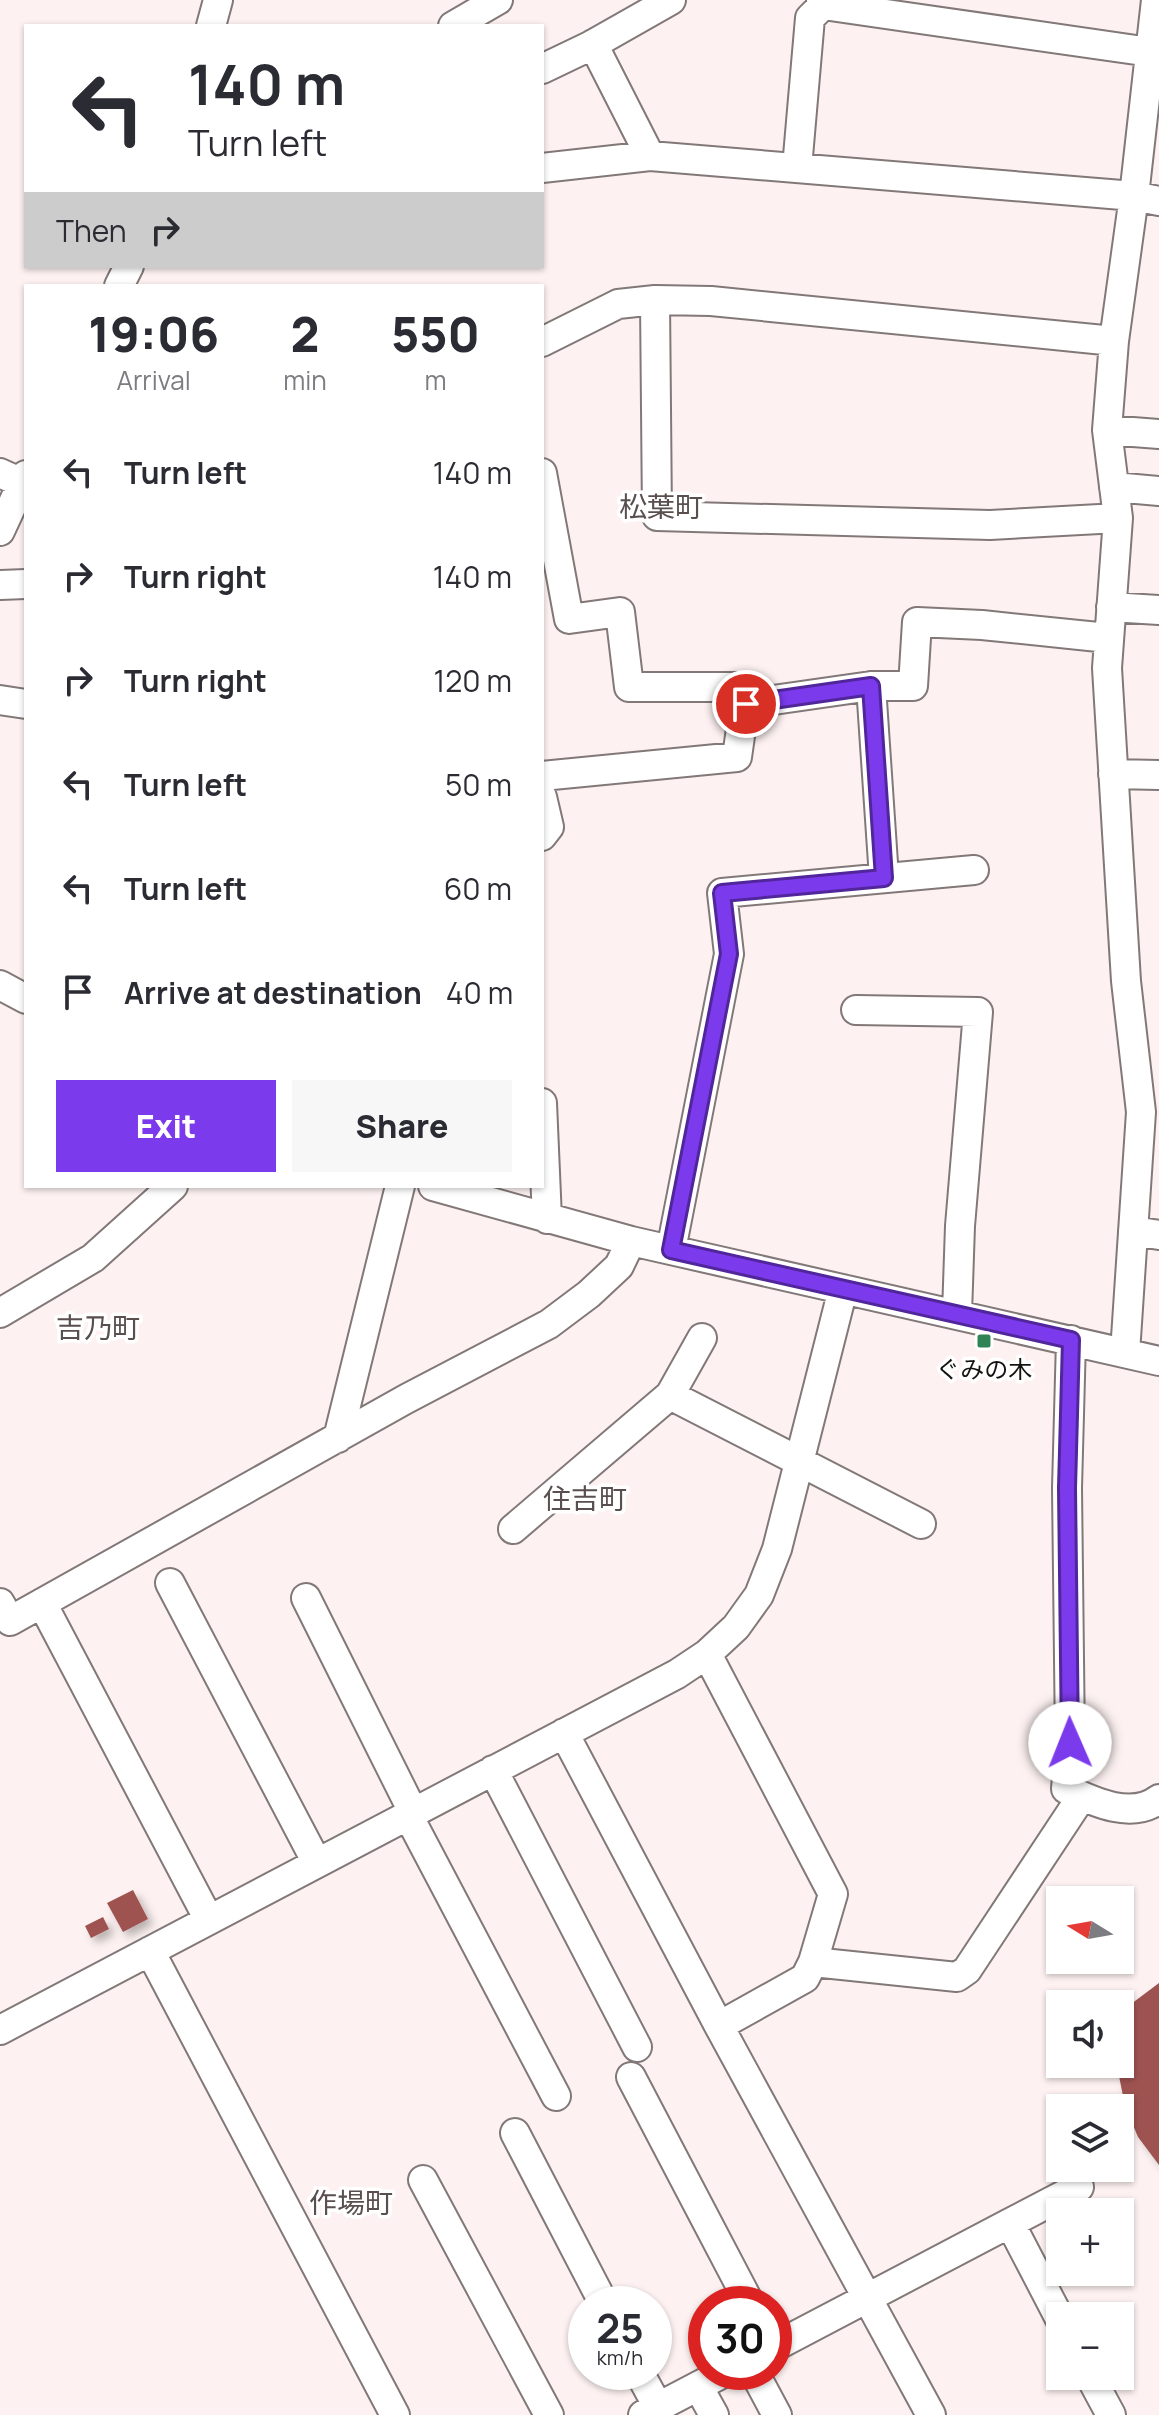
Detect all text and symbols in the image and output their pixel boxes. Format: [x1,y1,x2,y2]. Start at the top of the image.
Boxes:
text: 140 m [188,45,345,122]
icon: left [56,56,160,160]
text: Turn left [188,118,327,167]
icon: right [143,208,187,252]
text: Then [56,210,127,251]
text: 19:06 [88,301,219,366]
text: 2 [291,301,320,366]
text: 550 [391,301,480,366]
text: Arrival [117,362,191,398]
text: min [283,362,327,398]
text: m [424,362,446,398]
icon: left [56,450,100,494]
text: Turn left [124,452,247,493]
text: 140 m [433,452,512,493]
district label: 松葉町 [619,487,703,525]
icon: right [56,554,100,598]
text: Turn right [124,556,267,597]
text: 140 m [433,556,512,597]
icon: right [56,658,100,702]
text: Turn right [124,660,267,701]
text: 120 m [433,660,512,701]
pin [712,670,780,738]
icon: arrive [724,682,768,726]
icon: left [56,762,100,806]
text: Turn left [124,764,247,805]
text: 50 m [445,764,512,805]
icon: left [56,866,100,910]
text: Turn left [124,868,247,909]
text: 60 m [444,868,512,909]
icon: arrive [56,970,100,1014]
text: Arrive at destination [124,972,422,1013]
text: 40 m [446,972,513,1013]
button: Exit [56,1080,276,1172]
button: Share [292,1080,512,1172]
district label: 吉乃町 [56,1308,140,1346]
marker: ぐみの木 [975,1332,993,1350]
place label: ぐみの木 [936,1352,1032,1385]
district label: 住吉町 [543,1479,627,1517]
position arrow [1028,1701,1112,1785]
north arrow [1046,1886,1134,1974]
map controls [1046,1886,1134,2390]
button: sound [1046,1990,1134,2078]
button: layers [1046,2094,1134,2182]
district label: 作場町 [309,2183,393,2221]
button: + [1046,2198,1134,2286]
speed limit sign: 30 [688,2286,792,2390]
text: 25 [596,2300,644,2355]
button: − [1046,2302,1134,2390]
text: km/h [597,2344,643,2371]

